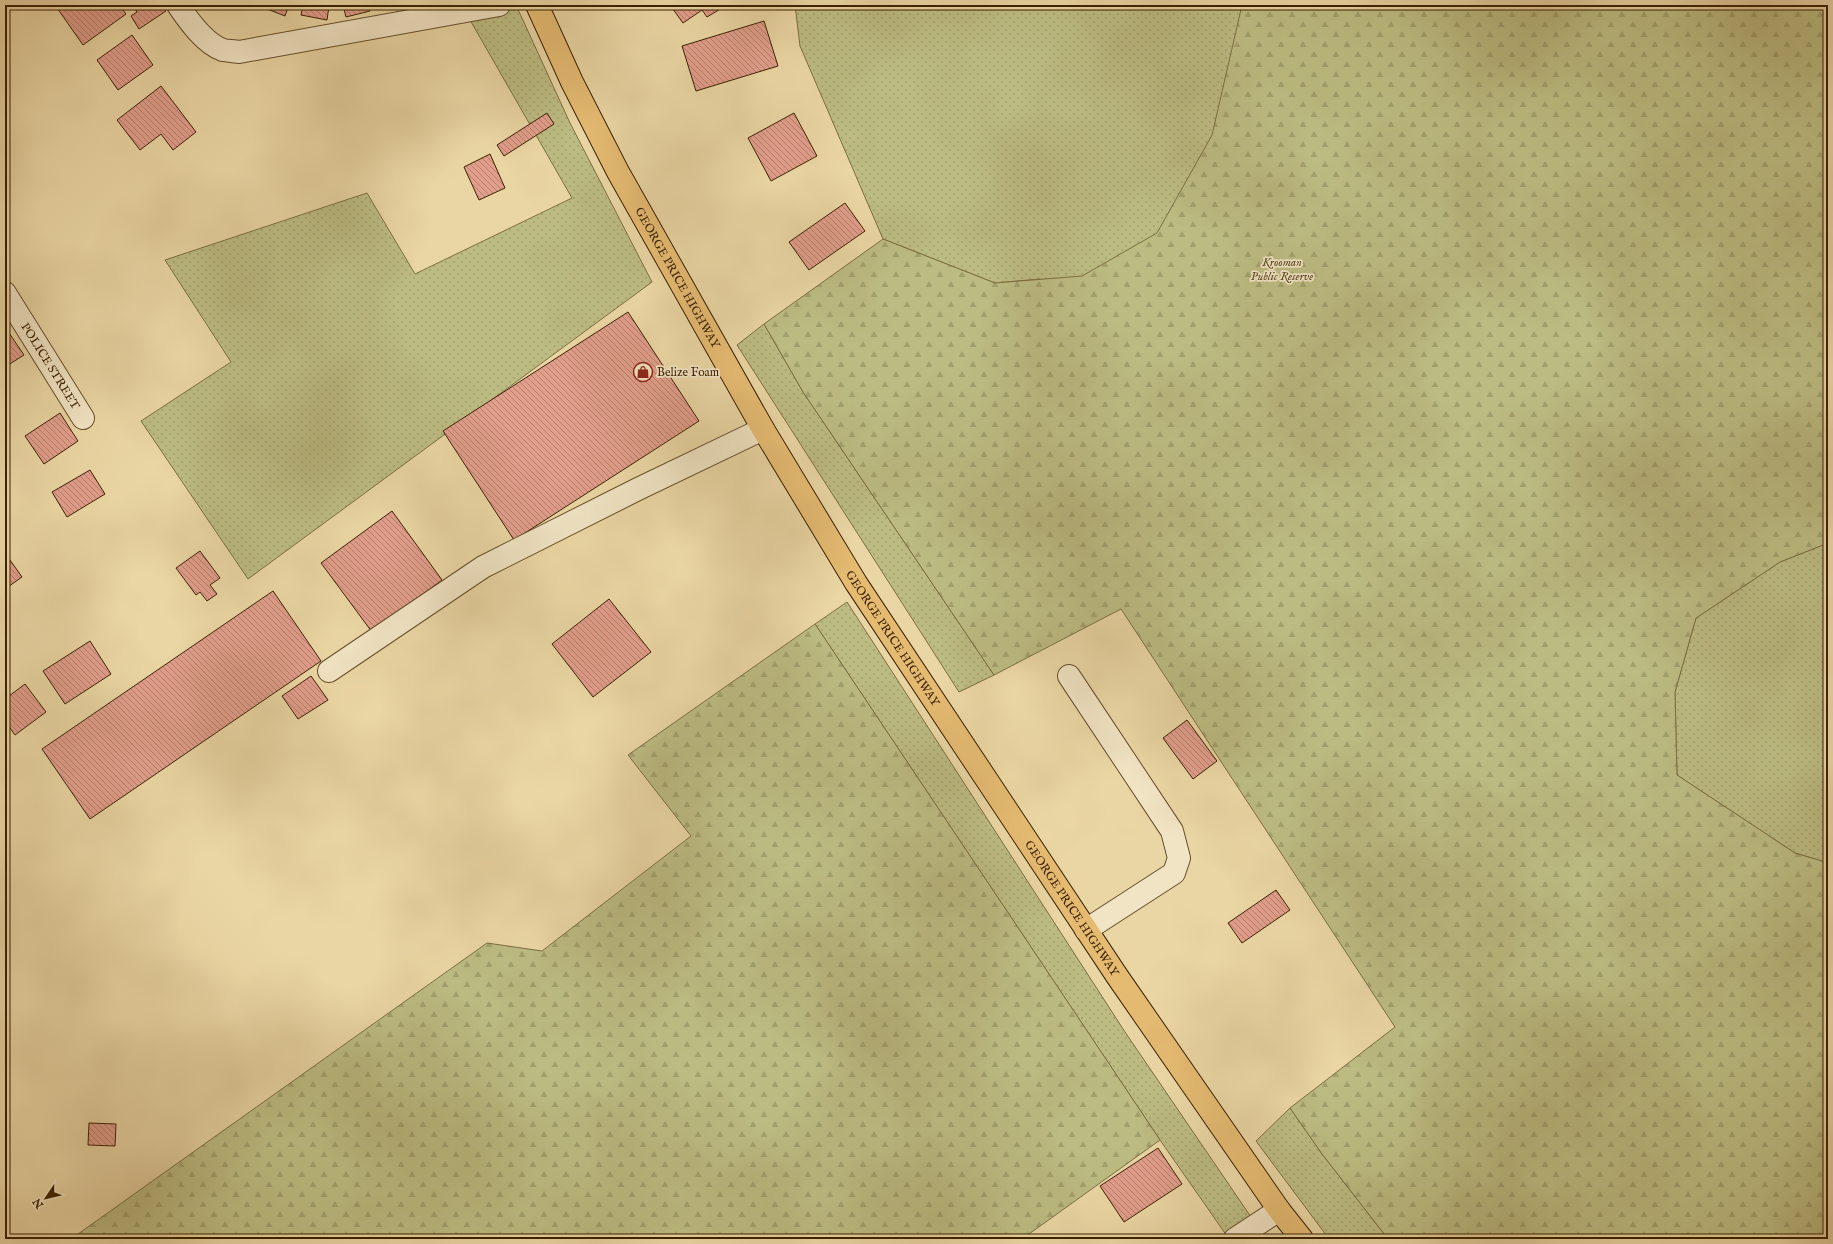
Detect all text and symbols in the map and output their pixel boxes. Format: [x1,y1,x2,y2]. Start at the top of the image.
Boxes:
street label: GEORGE PRICE HIGHWAY [632,204,724,352]
park label: Krooman Public Reserve [1251,255,1313,284]
street label: POLICE STREET [18,320,83,412]
shop icon: Belize Foam [632,361,654,383]
place label: Belize Foam [657,365,719,380]
street label: GEORGE PRICE HIGHWAY [843,568,944,710]
street label: GEORGE PRICE HIGHWAY [1022,837,1123,980]
north arrow [26,1178,66,1218]
text: N [30,1195,48,1212]

